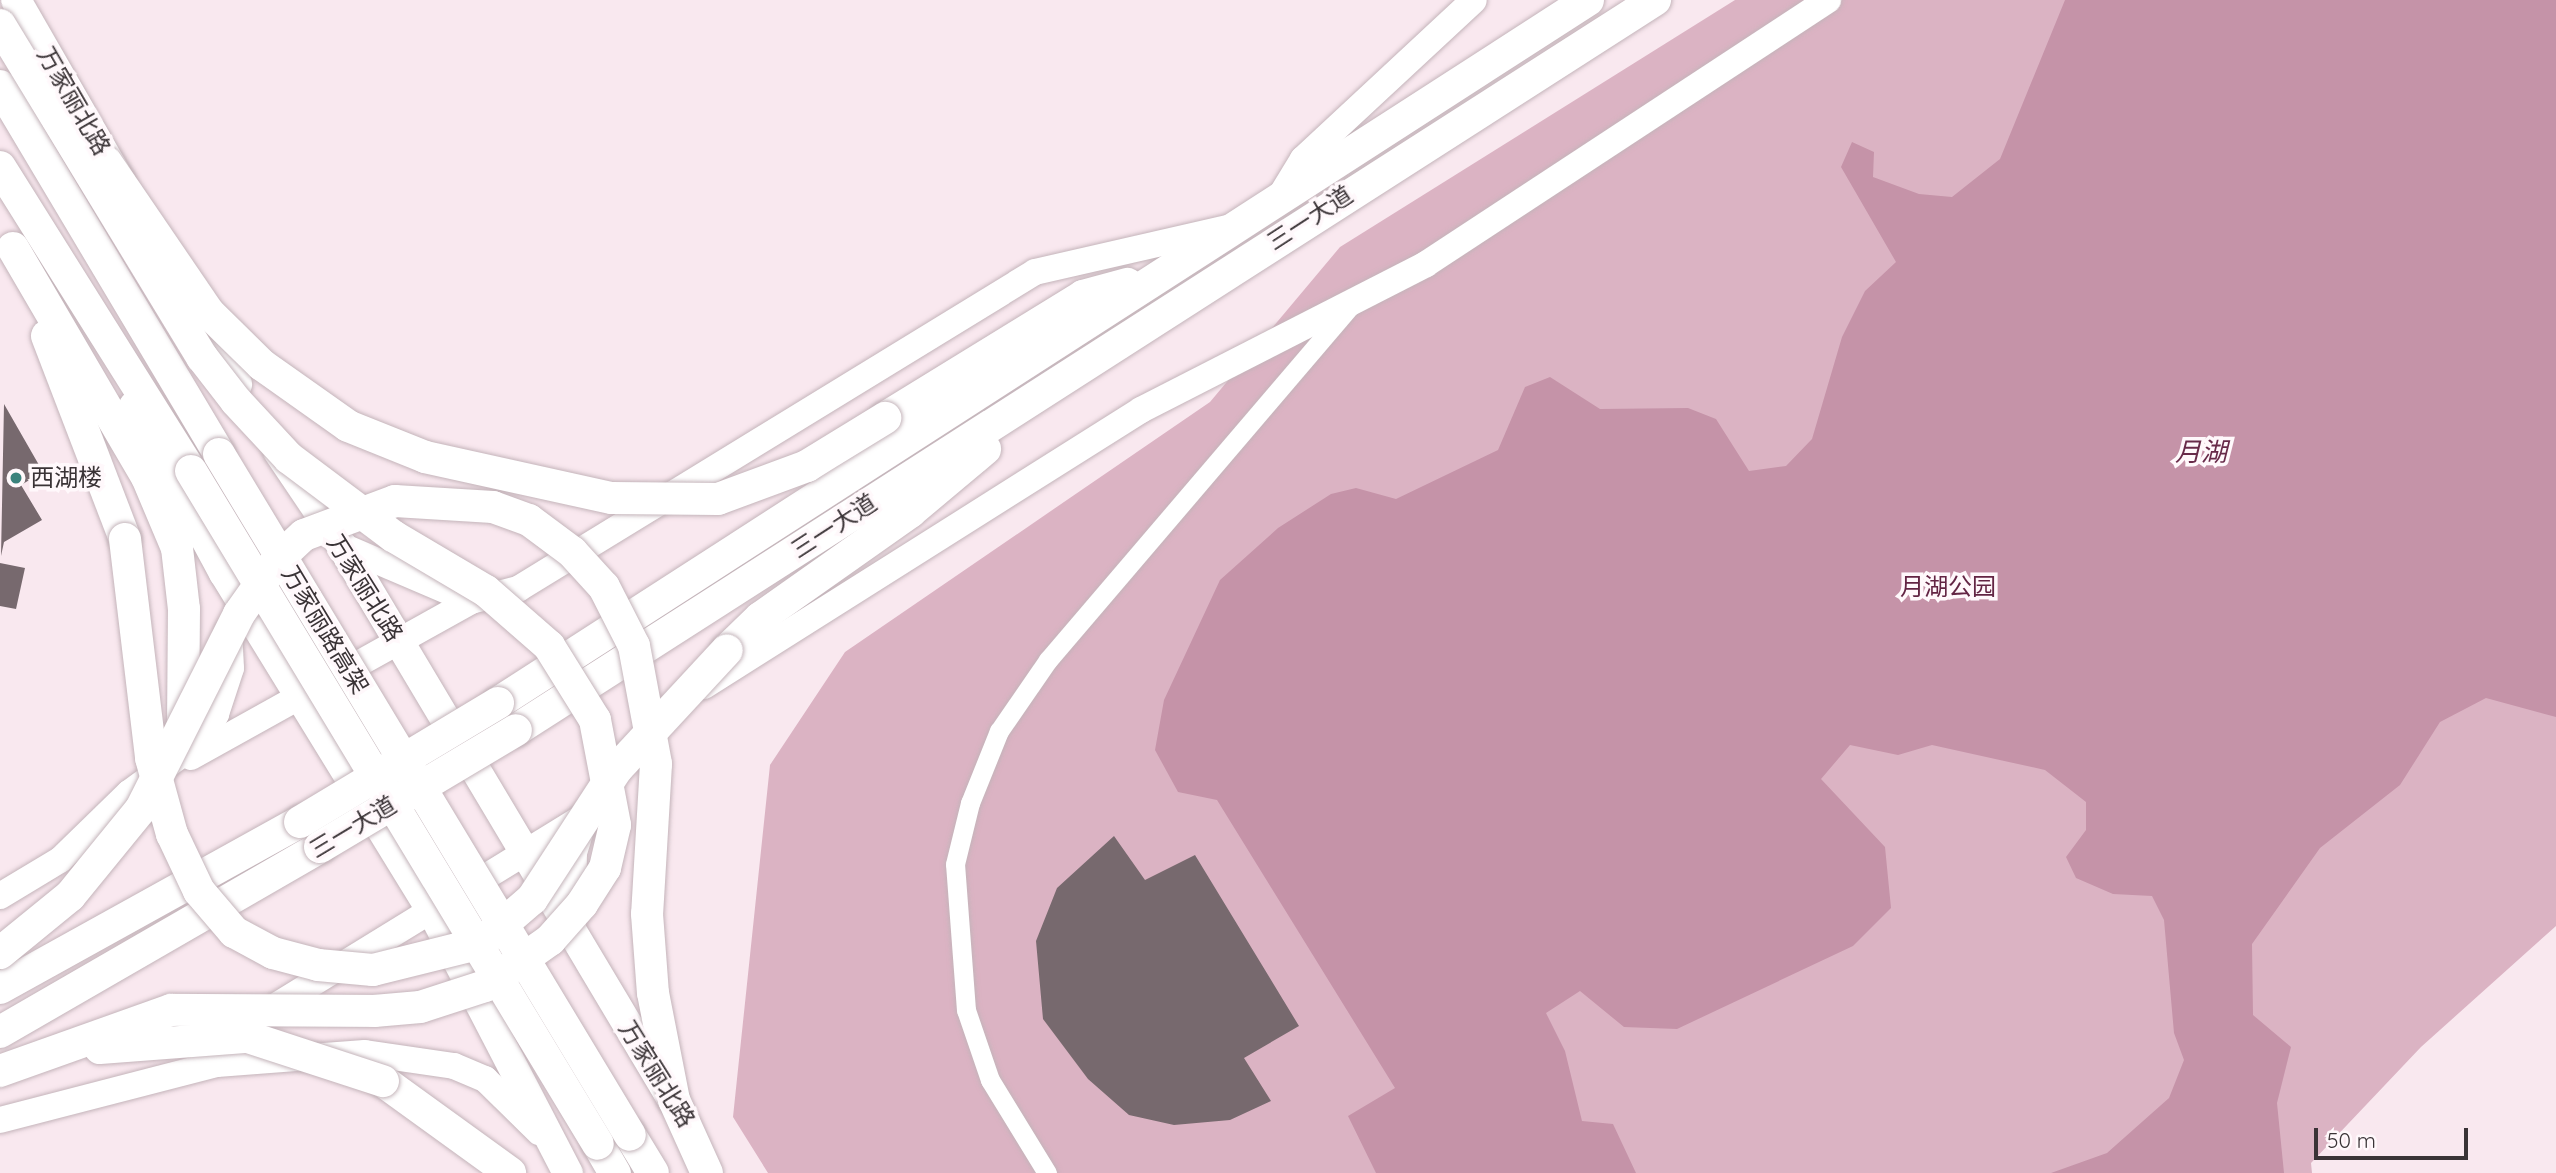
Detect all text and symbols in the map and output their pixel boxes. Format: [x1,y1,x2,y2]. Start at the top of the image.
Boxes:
street label: 万家丽北路 [32,42,116,160]
street label: 三一大道 [1262,180,1358,256]
water label: 月湖 [2175,436,2227,468]
place label: 西湖楼 [30,464,102,492]
marker: 西湖楼 [8,470,24,486]
street label: 三一大道 [786,488,882,564]
street label: 万家丽北路 [321,529,409,647]
street label: 万家丽路高架 [276,561,374,699]
park label: 月湖公园 [1900,573,1996,601]
street label: 三一大道 [304,790,402,864]
street label: 万家丽北路 [613,1015,701,1133]
scale bar [2318,1114,2472,1158]
text: 50 m [2327,1127,2376,1153]

